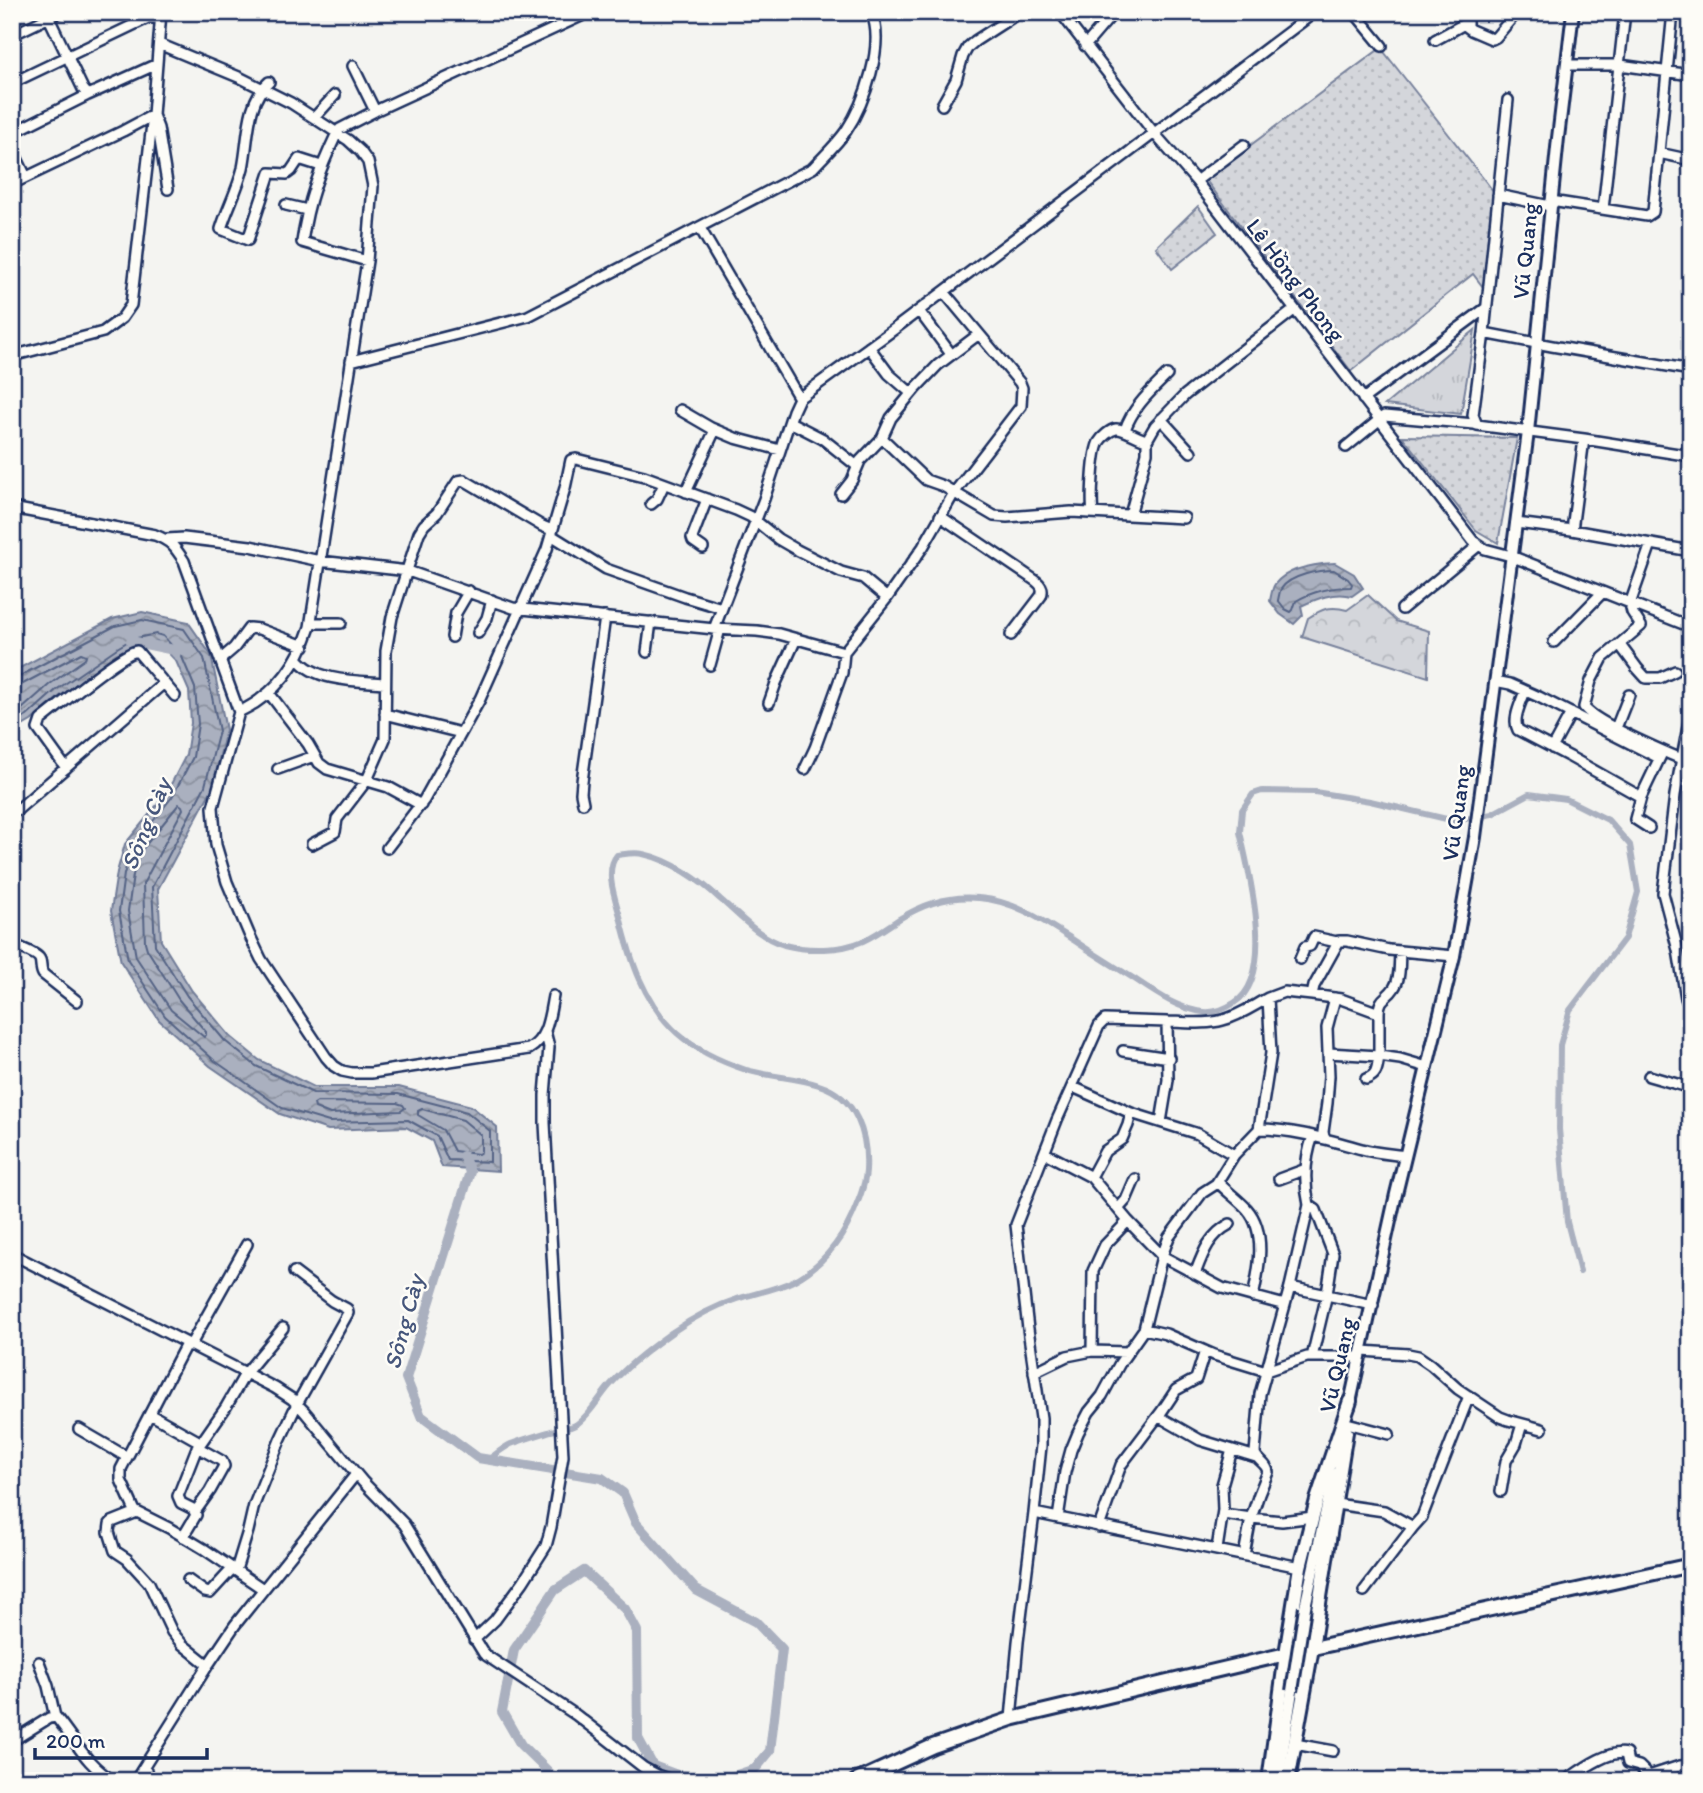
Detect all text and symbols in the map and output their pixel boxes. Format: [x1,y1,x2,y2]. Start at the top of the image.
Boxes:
street label: Vũ Quang [1506,201,1544,301]
street label: Lê Hồng Phong [1241,213,1352,347]
street label: Vũ Quang [1435,763,1477,863]
water label: Sông Cày [114,771,178,874]
water label: Sông Cày [377,1269,431,1372]
street label: Vũ Quang [1312,1314,1362,1415]
scale bar [35,1716,206,1760]
text: 200 m [46,1728,106,1753]

